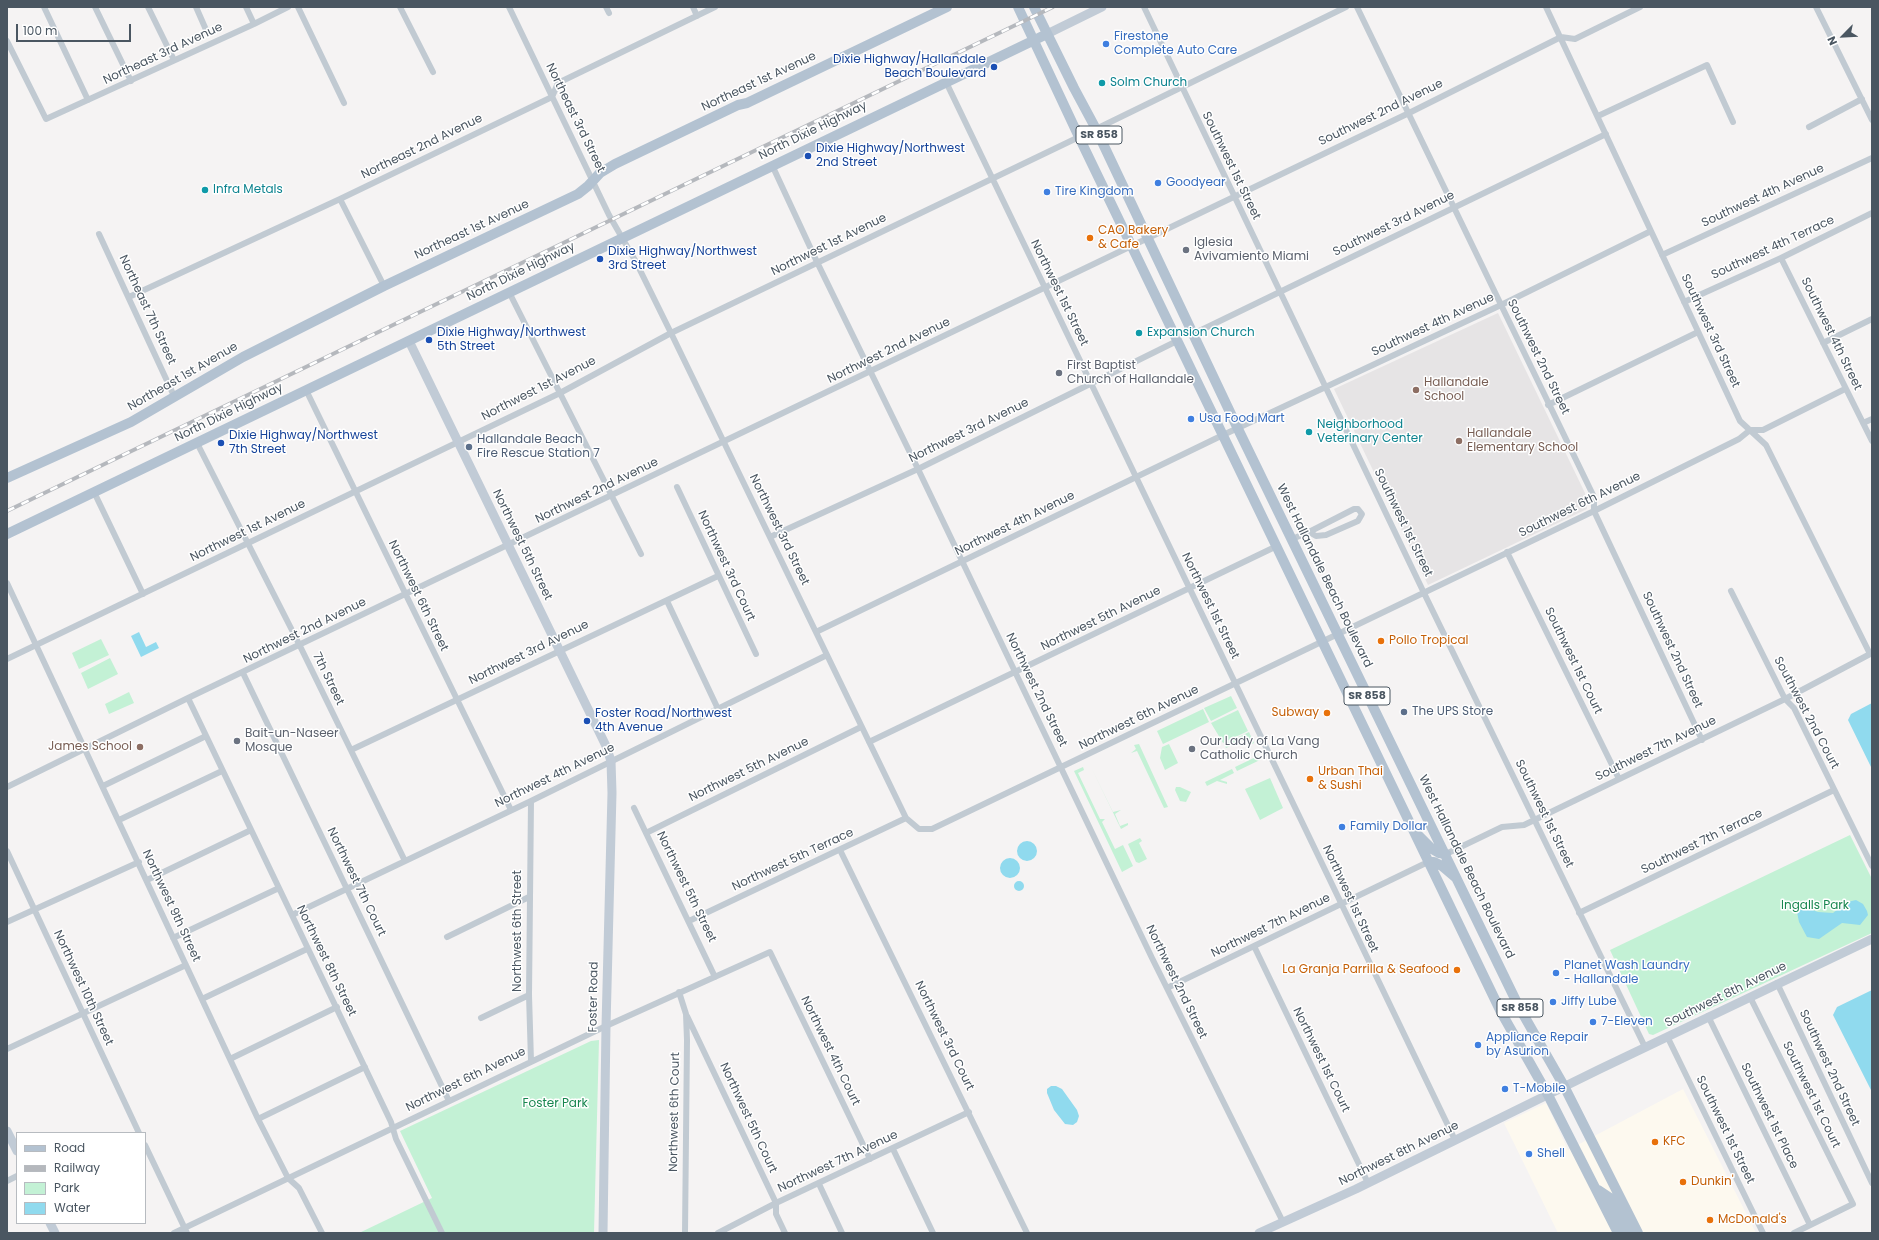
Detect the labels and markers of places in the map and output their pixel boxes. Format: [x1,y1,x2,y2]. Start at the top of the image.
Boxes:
place label: Firestone Complete Auto Care [1114,30,1237,58]
marker: Firestone Complete Auto Care [1101,39,1111,49]
place label: Dixie Highway/Hallandale Beach Boulevard [833,53,986,81]
marker: Dixie Highway/Hallandale Beach Boulevard [989,62,999,72]
place label: Solm Church [1110,76,1187,90]
marker: Solm Church [1097,78,1107,88]
place label: Dixie Highway/Northwest 2nd Street [816,142,965,170]
marker: Dixie Highway/Northwest 2nd Street [803,151,813,161]
place label: Goodyear [1166,176,1226,190]
marker: Goodyear [1153,178,1163,188]
place label: Infra Metals [213,183,283,197]
marker: Infra Metals [200,185,210,195]
place label: Tire Kingdom [1055,185,1134,199]
marker: Tire Kingdom [1042,187,1052,197]
place label: CAO Bakery & Cafe [1098,224,1168,252]
marker: CAO Bakery & Cafe [1085,233,1095,243]
place label: Iglesia Avivamiento Miami [1194,236,1309,264]
place label: Dixie Highway/Northwest 3rd Street [608,245,757,273]
marker: Iglesia Avivamiento Miami [1181,245,1191,255]
marker: Dixie Highway/Northwest 3rd Street [595,254,605,264]
place label: Dixie Highway/Northwest 5th Street [437,326,586,354]
place label: Expansion Church [1147,326,1255,340]
marker: Expansion Church [1134,328,1144,338]
marker: Dixie Highway/Northwest 5th Street [424,335,434,345]
place label: First Baptist Church of Hallandale [1067,359,1194,387]
marker: First Baptist Church of Hallandale [1054,368,1064,378]
place label: Hallandale School [1424,376,1489,404]
marker: Hallandale School [1411,385,1421,395]
place label: Usa Food Mart [1199,412,1285,426]
marker: Usa Food Mart [1186,414,1196,424]
place label: Neighborhood Veterinary Center [1317,418,1423,446]
marker: Neighborhood Veterinary Center [1304,427,1314,437]
place label: Hallandale Elementary School [1467,427,1578,455]
place label: Dixie Highway/Northwest 7th Street [229,429,378,457]
place label: Hallandale Beach Fire Rescue Station 7 [477,433,600,461]
marker: Hallandale Elementary School [1454,436,1464,446]
marker: Dixie Highway/Northwest 7th Street [216,438,226,448]
marker: Hallandale Beach Fire Rescue Station 7 [464,442,474,452]
place label: Pollo Tropical [1389,634,1468,648]
marker: Pollo Tropical [1376,636,1386,646]
place label: The UPS Store [1412,705,1493,719]
place label: Subway [1271,706,1319,720]
place label: Foster Road/Northwest 4th Avenue [595,707,732,735]
marker: The UPS Store [1399,707,1409,717]
marker: Subway [1322,708,1332,718]
marker: Foster Road/Northwest 4th Avenue [582,716,592,726]
place label: Bait-un-Naseer Mosque [245,727,339,755]
place label: Our Lady of La Vang Catholic Church [1200,735,1320,763]
marker: Bait-un-Naseer Mosque [232,736,242,746]
place label: James School [48,740,132,754]
marker: James School [135,742,145,752]
marker: Our Lady of La Vang Catholic Church [1187,744,1197,754]
place label: Urban Thai & Sushi [1318,765,1383,793]
marker: Urban Thai & Sushi [1305,774,1315,784]
place label: Family Dollar [1350,820,1427,834]
marker: Family Dollar [1337,822,1347,832]
place label: Planet Wash Laundry - Hallandale [1564,959,1690,987]
place label: La Granja Parrilla & Seafood [1282,963,1449,977]
marker: La Granja Parrilla & Seafood [1452,965,1462,975]
marker: Planet Wash Laundry - Hallandale [1551,968,1561,978]
place label: Jiffy Lube [1561,995,1617,1009]
marker: Jiffy Lube [1548,997,1558,1007]
place label: 7-Eleven [1601,1015,1653,1029]
marker: 7-Eleven [1588,1017,1598,1027]
place label: Appliance Repair by Asurion [1486,1031,1588,1059]
marker: Appliance Repair by Asurion [1473,1040,1483,1050]
place label: T-Mobile [1513,1082,1566,1096]
marker: T-Mobile [1500,1084,1510,1094]
place label: KFC [1663,1135,1685,1149]
marker: KFC [1650,1137,1660,1147]
place label: Shell [1537,1147,1565,1161]
marker: Shell [1524,1149,1534,1159]
place label: Dunkin' [1691,1175,1734,1189]
marker: Dunkin' [1678,1177,1688,1187]
place label: McDonald's [1718,1213,1787,1227]
marker: McDonald's [1705,1215,1715,1225]

